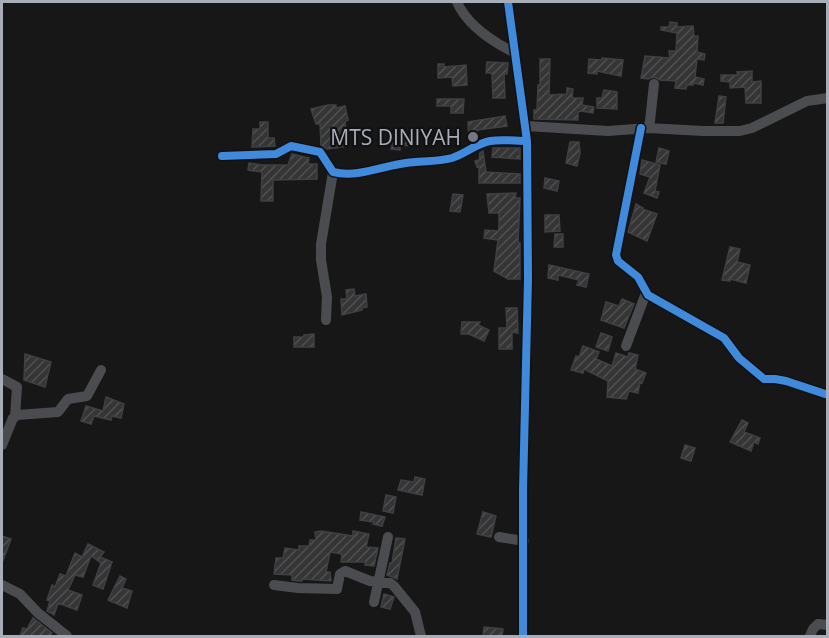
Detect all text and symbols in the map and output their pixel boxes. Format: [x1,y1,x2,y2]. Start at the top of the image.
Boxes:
place label: MTS DINIYAH [330,123,461,151]
marker: MTS DINIYAH [466,130,480,144]

